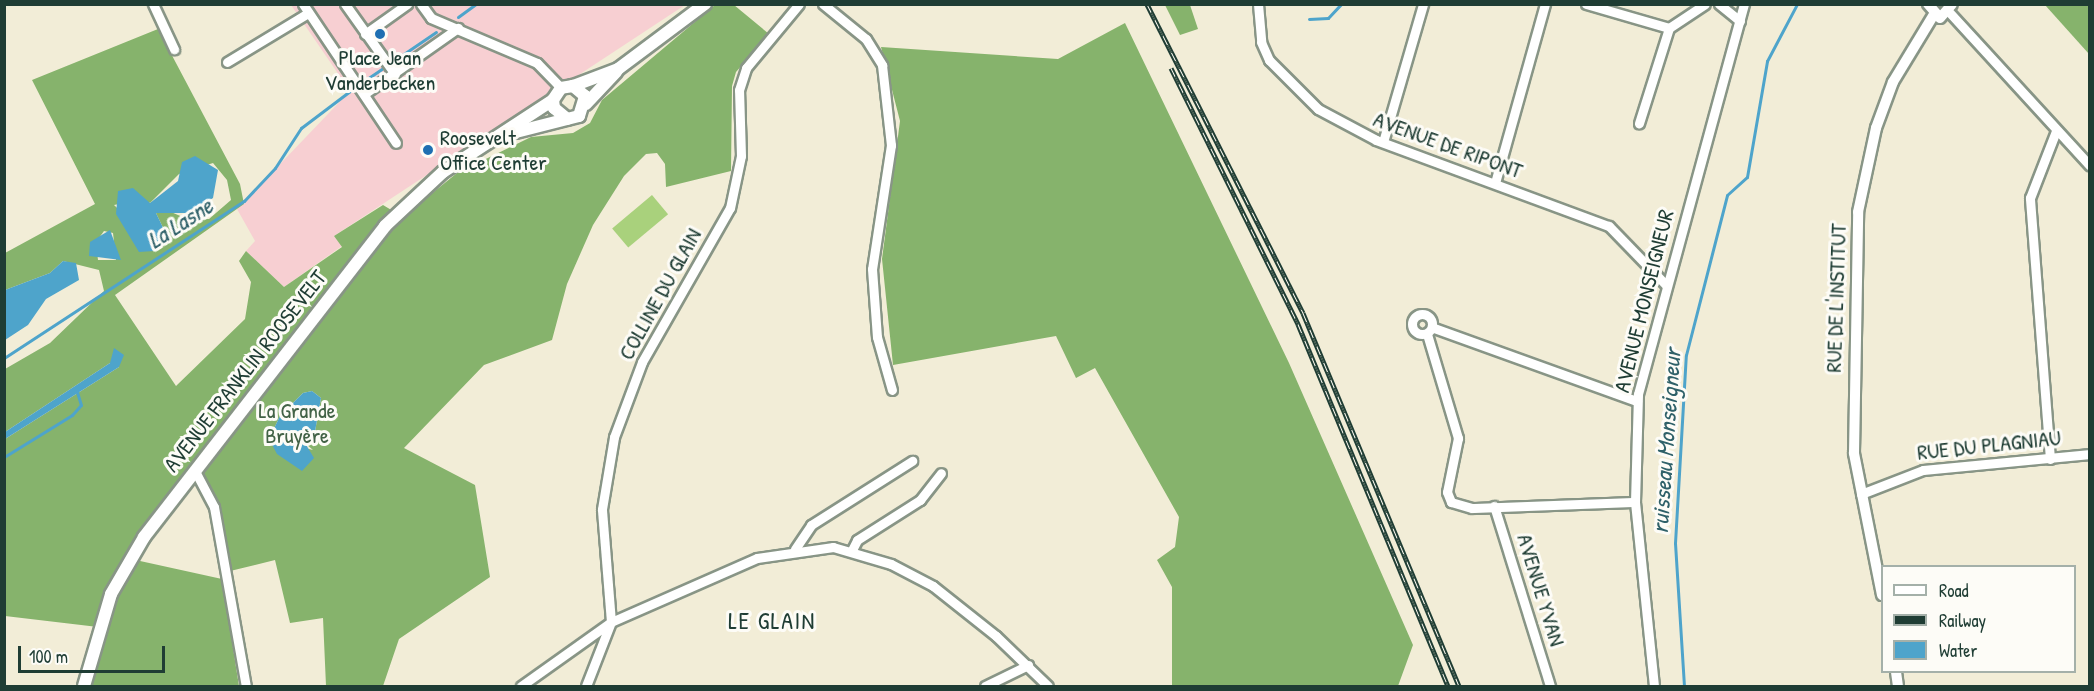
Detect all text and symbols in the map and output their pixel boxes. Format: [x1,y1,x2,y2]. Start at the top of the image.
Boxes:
marker: Place Jean Vanderbecken [373,27,387,41]
place label: Place Jean Vanderbecken [325,44,435,96]
street label: AVENUE DE RIPONT [1370,106,1526,184]
place label: Roosevelt Office Center [440,124,547,176]
marker: Roosevelt Office Center [421,143,435,157]
water label: La Lasne [142,191,218,255]
street label: AVENUE MONSEIGNEUR [1609,207,1679,395]
street label: RUE DE L'INSTITUT [1820,223,1852,373]
street label: COLLINE DU GLAIN [613,224,707,364]
street label: AVENUE FRANKLIN ROOSEVELT [158,265,332,477]
water label: ruisseau Monseigneur [1645,347,1687,535]
park label: La Grande Bruyère [259,397,335,448]
street label: RUE DU PLAGNIAU [1916,424,2062,466]
street label: AVENUE YVAN [1511,531,1571,649]
legend [1881,565,2076,673]
text: Road [1939,578,1969,603]
district label: LE GLAIN [728,607,816,635]
text: Railway [1939,608,1986,633]
scale bar [21,634,168,672]
text: Water [1939,638,1977,663]
text: 100 m [29,644,68,669]

